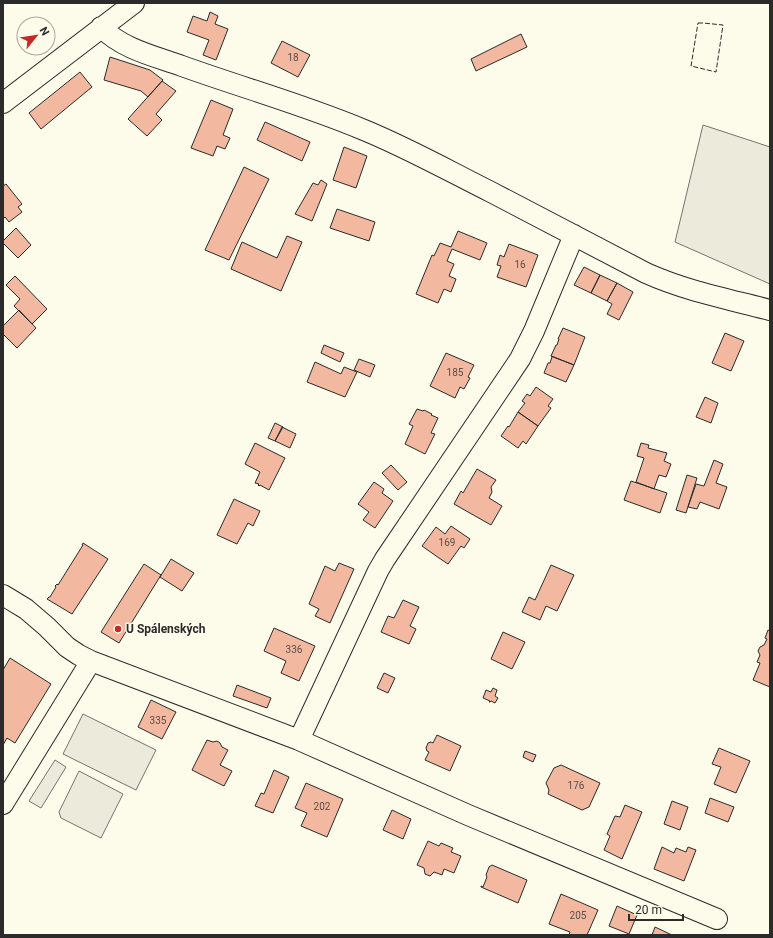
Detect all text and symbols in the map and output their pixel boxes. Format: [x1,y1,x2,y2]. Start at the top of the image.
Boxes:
north arrow [16,16,56,56]
text: N [37,25,52,38]
house number: 18 [287,52,299,63]
house number: 16 [514,259,526,270]
house number: 185 [447,367,464,378]
house number: 169 [439,537,455,548]
place label: U Spálenských [126,622,206,636]
marker: U Spálenských [113,624,123,634]
house number: 336 [286,644,303,655]
house number: 335 [150,715,167,726]
house number: 176 [568,780,585,791]
house number: 202 [314,801,331,812]
scale bar [629,896,683,922]
text: 20 m [635,903,662,917]
house number: 205 [570,910,587,921]

